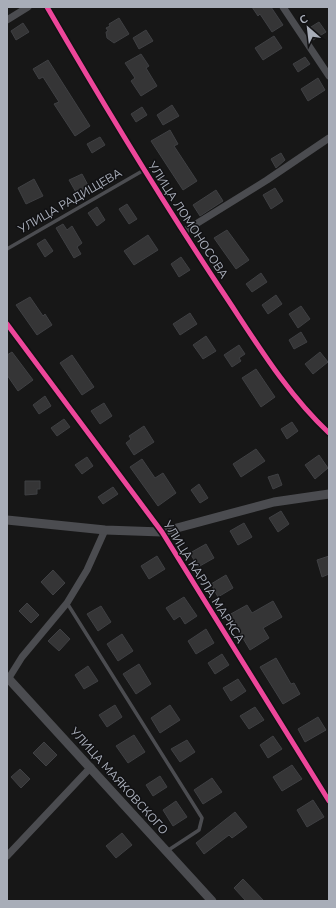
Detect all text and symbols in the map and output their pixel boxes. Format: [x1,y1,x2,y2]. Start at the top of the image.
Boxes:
north arrow [288,8,328,48]
text: С [297,11,311,28]
street label: УЛИЦА ЛОМОНОСОВА [144,158,232,282]
street label: УЛИЦА РАДИЩЕВА [14,165,125,238]
street label: УЛИЦА КАРЛА МАРКСА [159,517,248,647]
street label: УЛИЦА МАЯКОВСКОГО [66,723,172,838]

